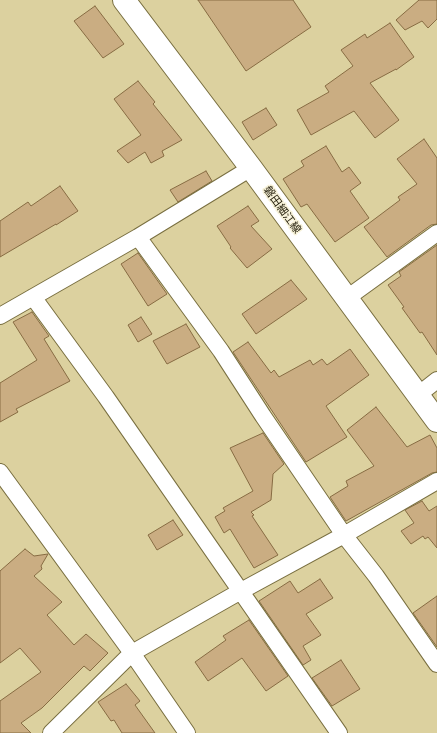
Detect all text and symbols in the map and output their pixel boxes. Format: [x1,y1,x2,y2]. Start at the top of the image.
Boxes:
street label: 磐田細江線 [260,184,304,236]

